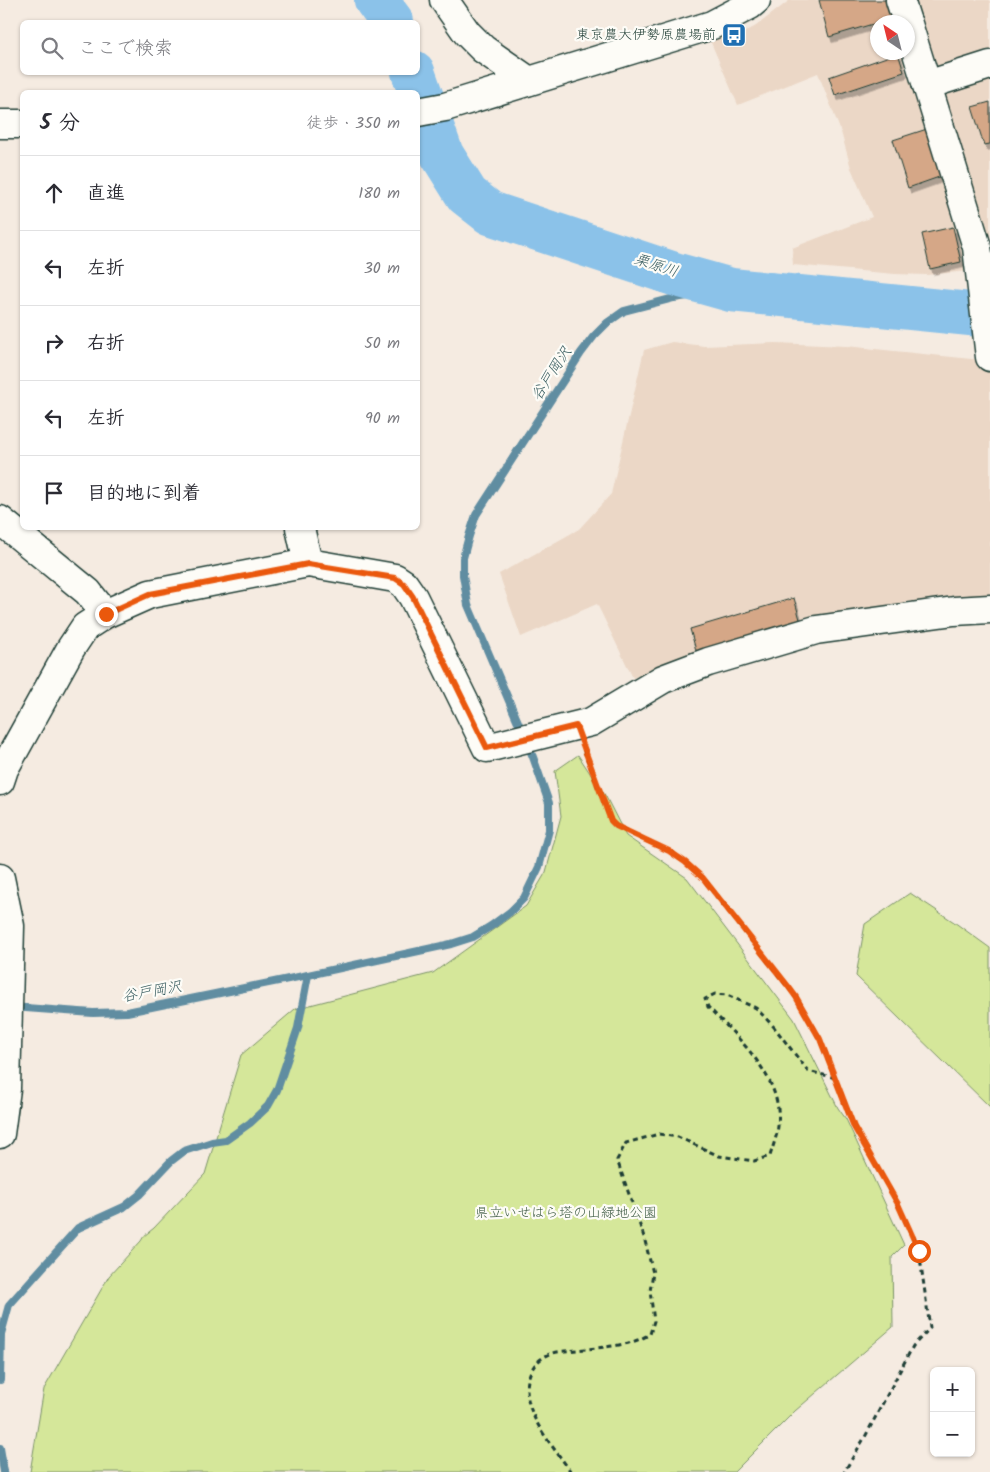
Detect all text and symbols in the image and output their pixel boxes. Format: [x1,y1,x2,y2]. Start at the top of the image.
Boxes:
north arrow [870,15,915,60]
search box [20,20,420,75]
bus stop icon: 東京農大伊勢原農場前 [721,22,747,48]
place label: 東京農大伊勢原農場前 [576,24,716,46]
icon: search [38,34,66,62]
text: ここで検索 [78,34,173,64]
text: 5 分 [40,107,80,140]
text: 徒歩 · 350 m [306,111,400,136]
icon: ahead [40,179,68,207]
text: 直進 [87,179,125,209]
text: 180 m [358,181,400,206]
water label: 栗原川 [631,248,681,284]
icon: left [40,254,68,282]
text: 左折 [87,254,125,284]
text: 30 m [364,256,400,281]
icon: right [40,329,68,357]
text: 右折 [87,329,125,359]
text: 50 m [364,331,400,356]
water label: 谷戸岡沢 [526,341,579,406]
icon: left [40,404,68,432]
text: 左折 [87,404,125,434]
text: 90 m [365,406,400,431]
icon: arrive [40,479,68,507]
text: 目的地に到着 [87,479,201,509]
route end [95,603,118,626]
water label: 谷戸岡沢 [120,975,185,1009]
park label: 県立いせはら塔の山緑地公園 [475,1202,657,1224]
route start [908,1240,931,1263]
map controls [930,1367,975,1457]
button: + [930,1367,975,1412]
button: − [930,1412,975,1457]

